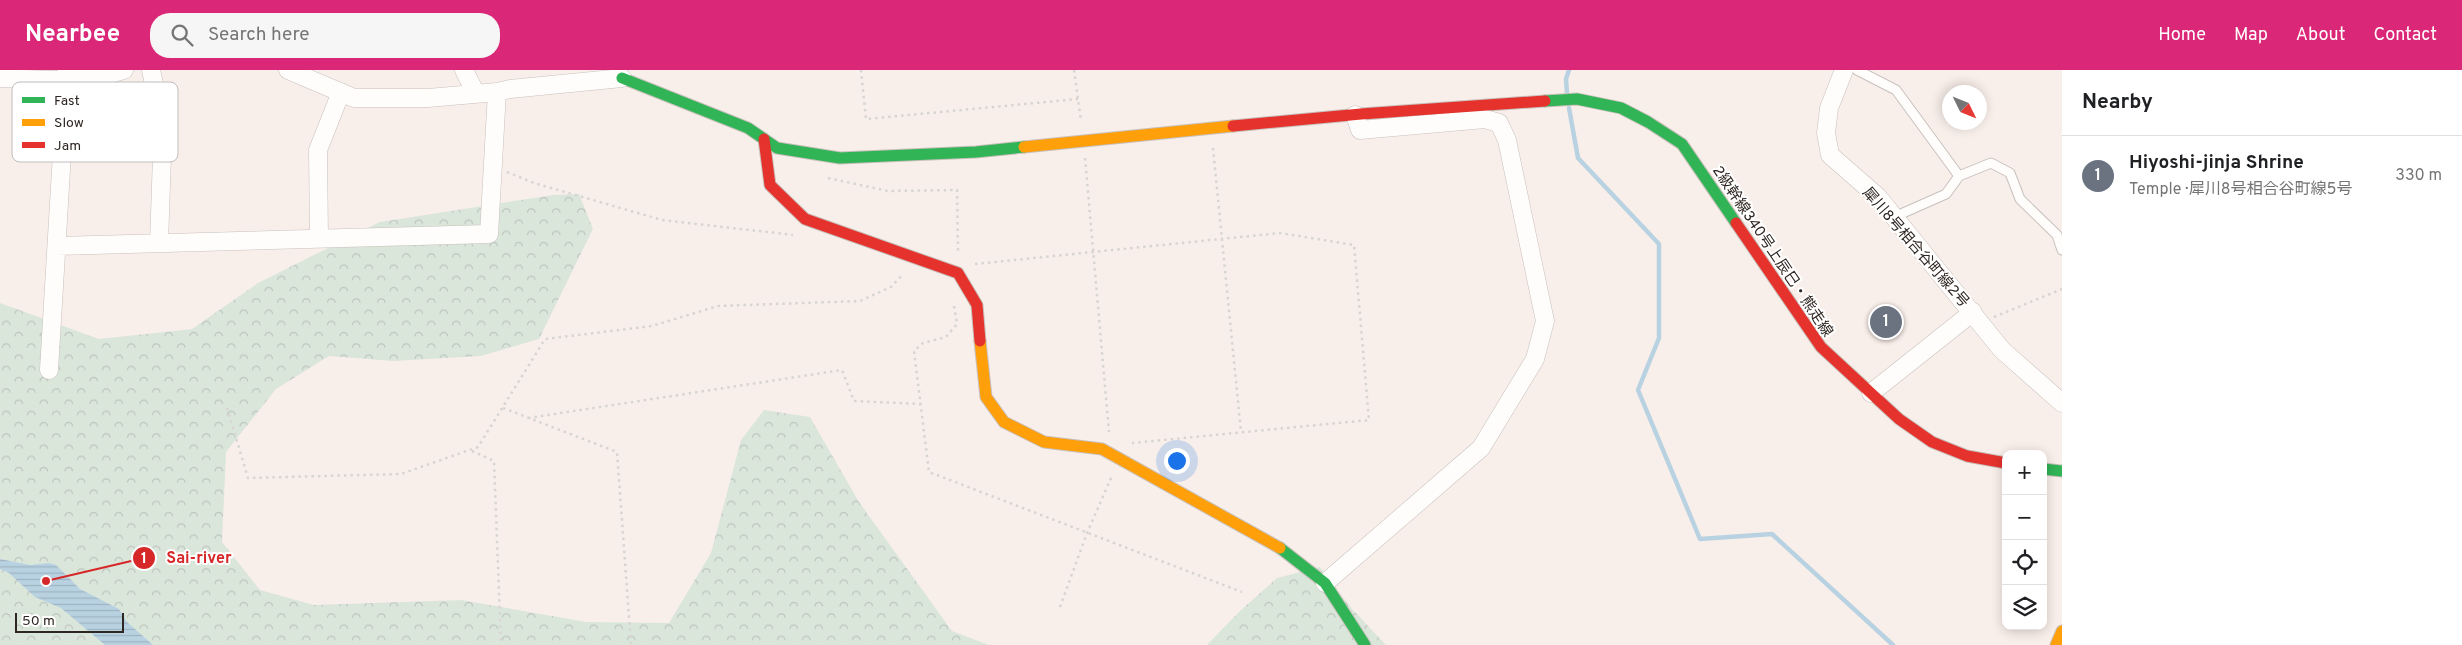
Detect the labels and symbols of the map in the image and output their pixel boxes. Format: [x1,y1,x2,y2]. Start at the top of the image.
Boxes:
legend [12,82,178,162]
north arrow [1942,85,1987,130]
text: Fast [54,93,80,110]
text: Slow [54,115,84,132]
text: Jam [54,138,81,155]
street label: 2級幹線340号上辰巳・熊走線 [1707,163,1836,341]
street label: 犀川8号相合谷町線2号 [1857,184,1972,312]
pin: 1 [1870,303,1902,341]
your location [1164,448,1190,474]
callout: Sai-river [131,542,242,573]
text: Sai-river [166,549,232,569]
text: 1 [141,550,147,569]
scale bar [15,610,124,633]

